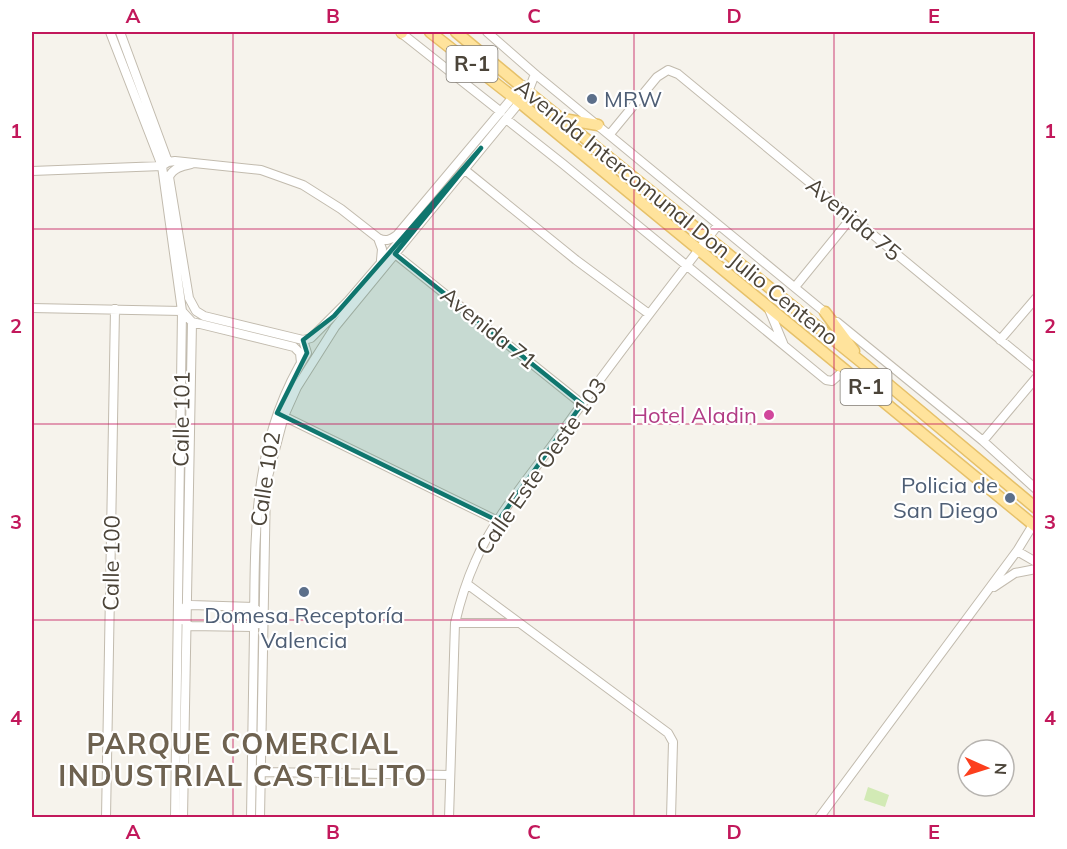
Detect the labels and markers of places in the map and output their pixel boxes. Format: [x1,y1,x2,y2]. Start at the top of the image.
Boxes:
place label: MRW [604,85,662,113]
marker: MRW [585,92,599,106]
place label: Hotel Aladin [631,401,757,429]
marker: Hotel Aladin [762,408,776,422]
place label: Policia de San Diego [893,471,998,524]
marker: Policia de San Diego [1003,491,1017,505]
marker: Domesa Receptoría Valencia [297,585,311,599]
place label: Domesa Receptoría Valencia [204,601,404,654]

